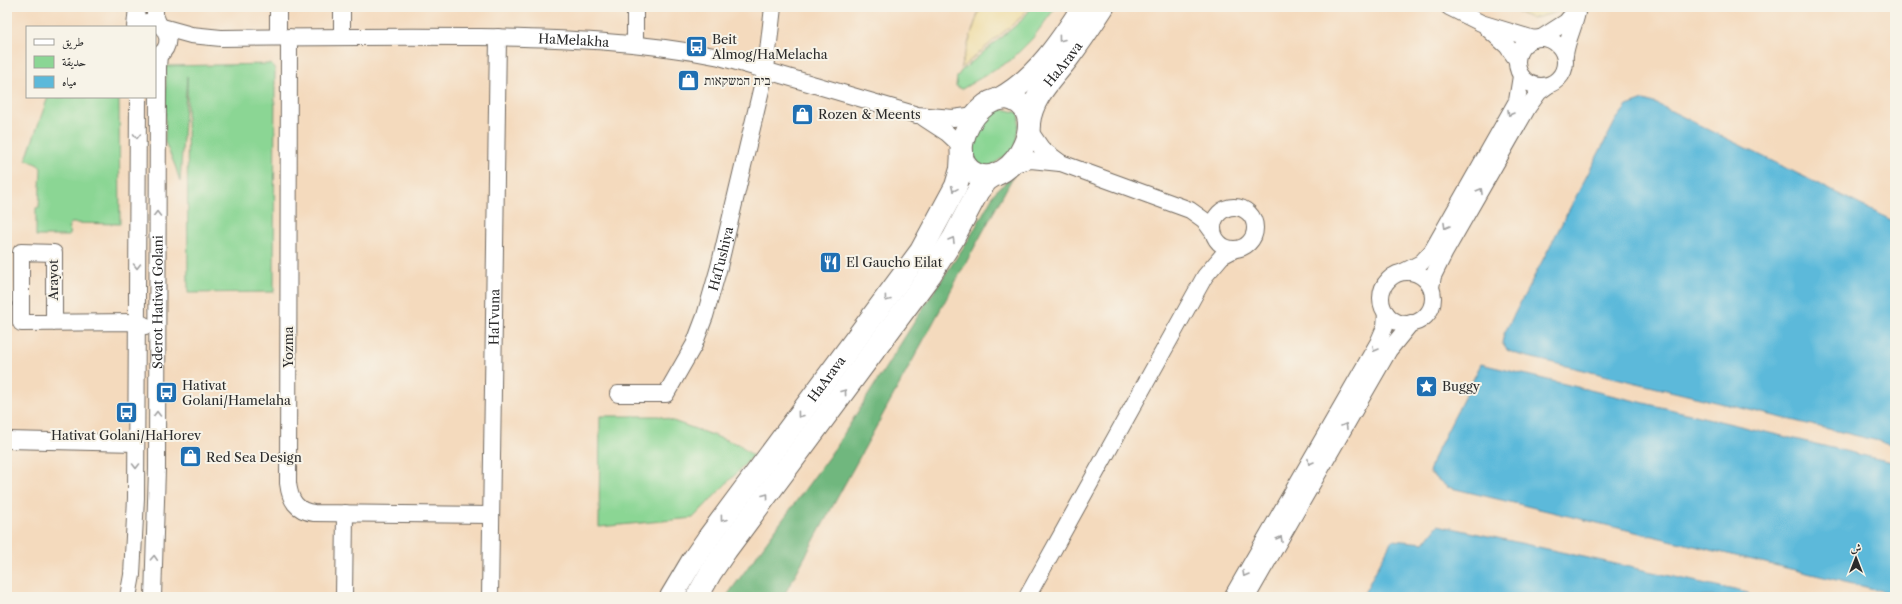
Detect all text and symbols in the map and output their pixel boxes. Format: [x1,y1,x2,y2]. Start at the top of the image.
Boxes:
legend [26,26,156,98]
street label: HaMelakha [538,30,610,50]
place label: Beit Almog/HaMelacha [711,31,828,62]
bus stop icon: Beit Almog/HaMelacha [684,33,710,59]
text: طريق [62,34,84,50]
one-way arrow [1058,35,1066,42]
street label: HaArava [1040,38,1085,90]
text: حديقة [62,54,86,70]
shop icon: בית המשקאות [675,67,701,93]
place label: בית המשקאות [704,72,771,88]
text: مياه [62,74,77,89]
shop icon: Rozen & Meents [789,101,815,127]
place label: Rozen & Meents [818,106,921,122]
one-way arrow [1508,109,1515,116]
one-way arrow [133,133,141,139]
one-way arrow [951,185,959,192]
one-way arrow [1476,188,1483,195]
one-way arrow [153,211,161,217]
one-way arrow [1443,222,1450,229]
street label: HaTushiya [705,225,736,293]
street label: Sderot Hativat Golani [149,235,166,369]
one-way arrow [947,237,955,244]
restaurant icon: El Gaucho Eilat [817,249,843,275]
place label: El Gaucho Eilat [846,254,943,270]
street label: Arayot [45,259,61,302]
one-way arrow [133,263,141,269]
street label: HaTvuna [486,289,502,345]
one-way arrow [884,295,891,302]
street label: Yozma [280,326,296,369]
one-way arrow [1372,345,1379,352]
street label: HaArava [804,353,849,405]
place icon: Buggy [1413,373,1439,399]
place label: Hativat Golani/Hamelaha [182,377,291,408]
place label: Buggy [1442,378,1481,394]
bus stop icon: Hativat Golani/Hamelaha [153,379,179,405]
one-way arrow [839,389,846,396]
bus stop icon: Hativat Golani/HaHorev [113,400,139,426]
one-way arrow [798,410,805,417]
one-way arrow [153,411,161,417]
one-way arrow [1341,423,1348,430]
place label: Hativat Golani/HaHorev [51,427,202,443]
shop icon: Red Sea Design [177,444,203,470]
place label: Red Sea Design [206,449,302,465]
one-way arrow [1307,458,1314,465]
one-way arrow [132,463,140,469]
one-way arrow [762,493,769,500]
one-way arrow [720,515,727,522]
one-way arrow [1276,536,1283,543]
north arrow [1836,538,1876,578]
text: ش [1851,541,1862,555]
one-way arrow [150,555,159,561]
one-way arrow [1242,570,1249,578]

